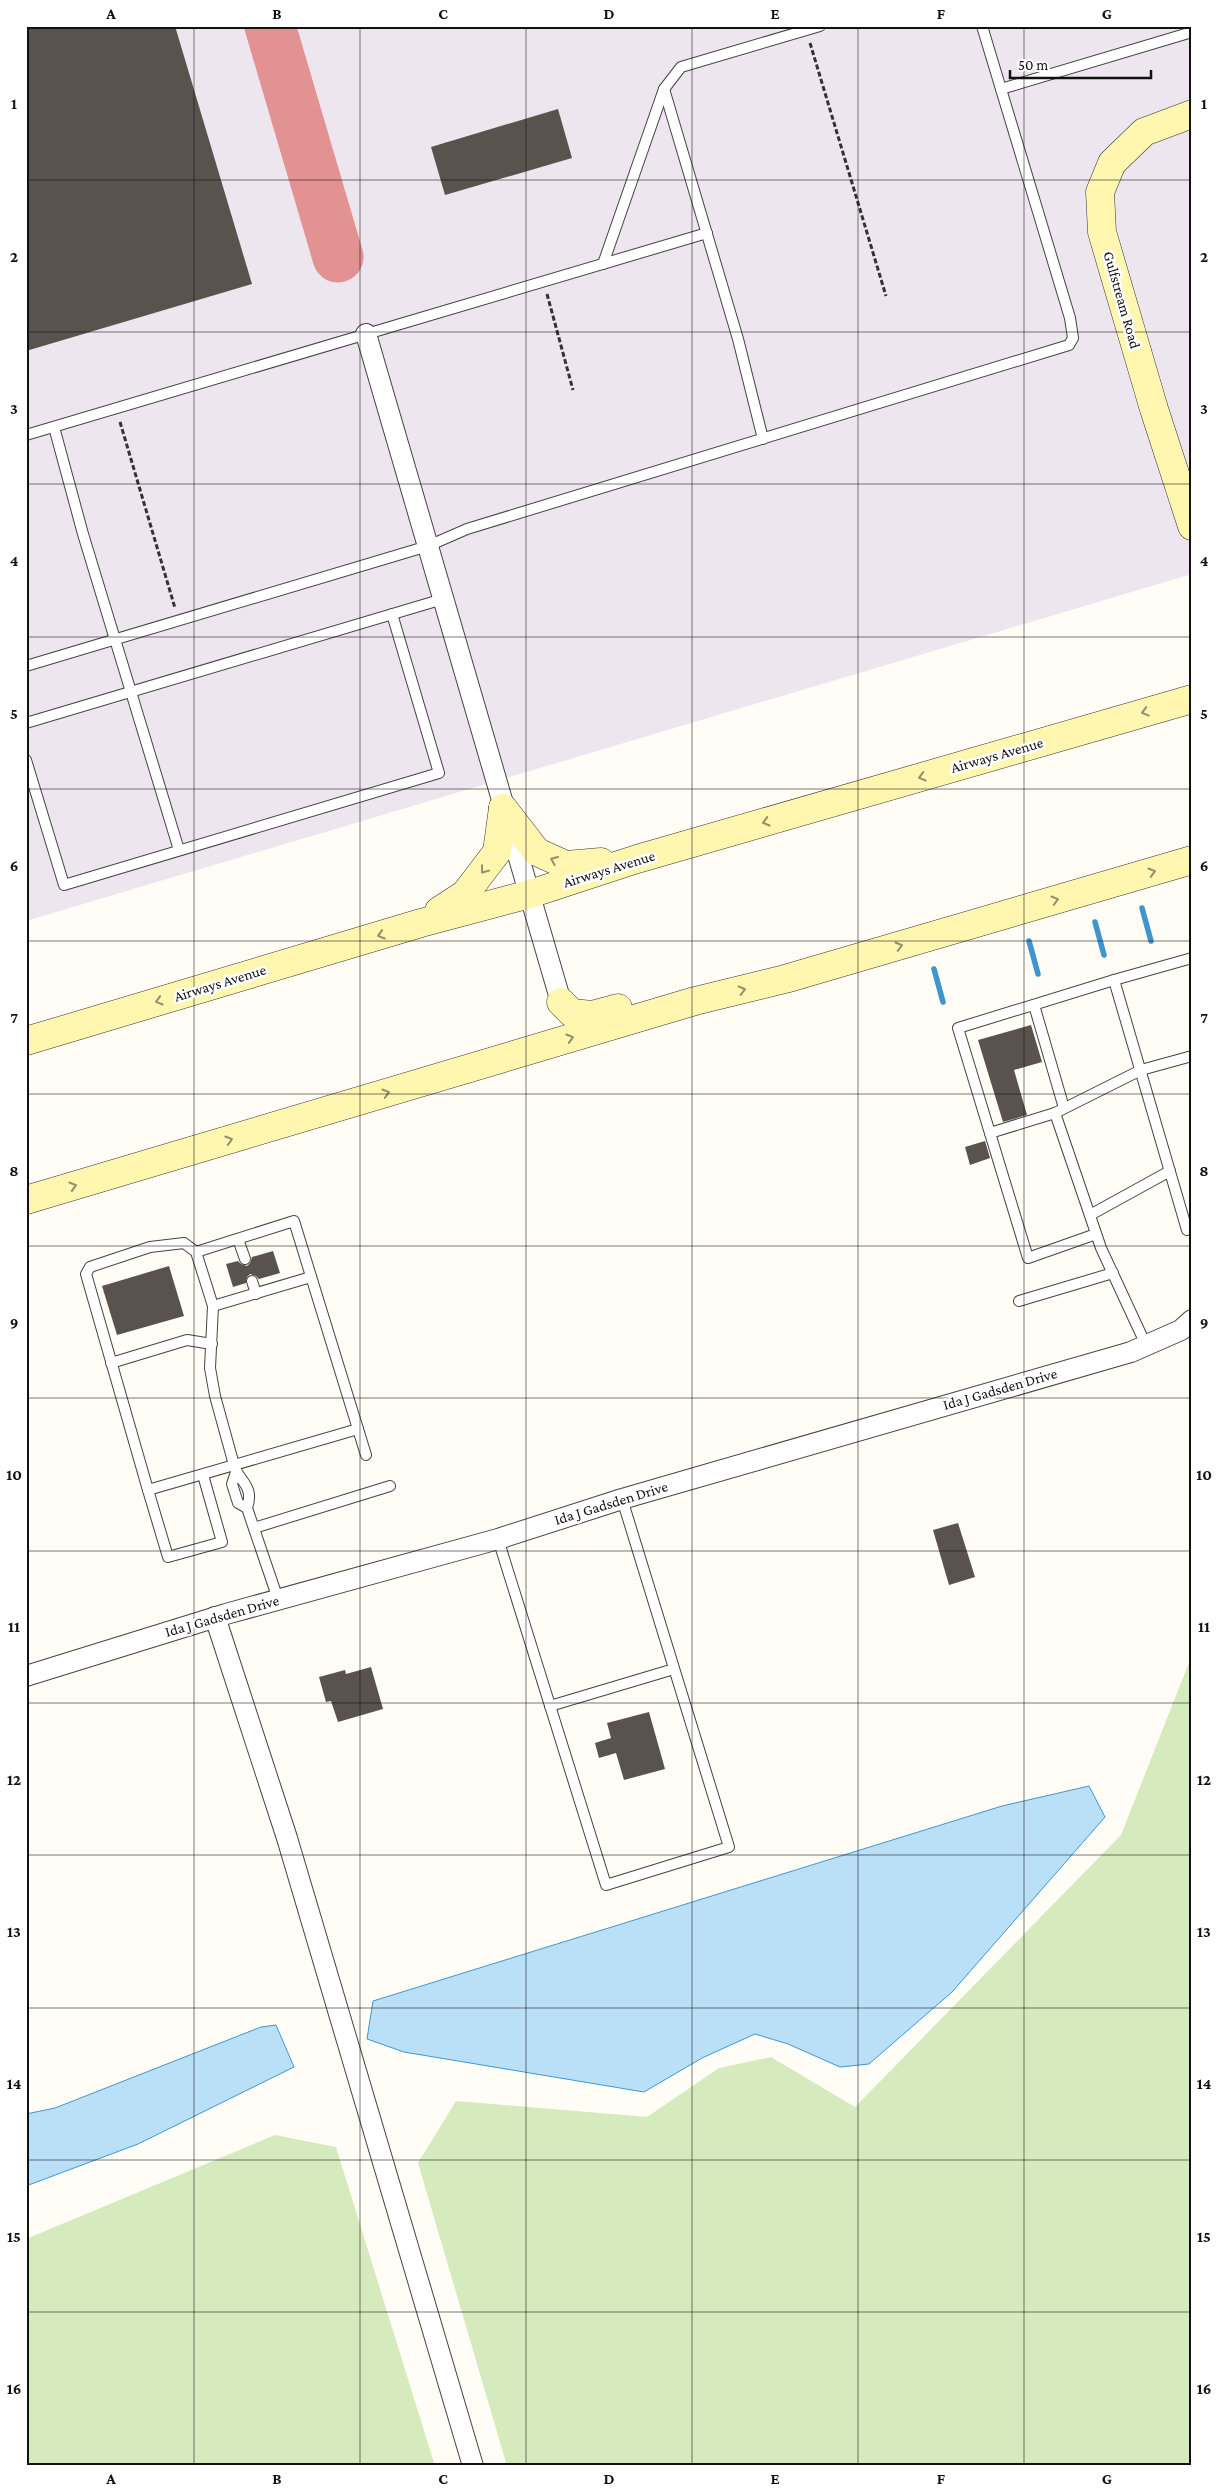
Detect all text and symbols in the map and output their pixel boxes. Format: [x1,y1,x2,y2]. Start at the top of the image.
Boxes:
text: A [105,5,116,22]
text: B [272,5,282,22]
text: C [438,5,448,22]
text: D [603,5,615,22]
text: E [770,5,780,22]
text: F [937,5,946,22]
text: G [1102,5,1112,22]
scale bar [1010,48,1152,80]
text: 50 m [1018,57,1048,73]
text: 1 [11,95,17,112]
text: 1 [1201,95,1207,112]
text: 2 [10,248,18,265]
text: 2 [1200,248,1208,265]
street label: Gulfstream Road [1100,250,1144,351]
text: 3 [10,400,18,417]
text: 3 [1200,400,1208,417]
text: 4 [10,552,19,569]
text: 4 [1200,552,1209,569]
text: 5 [10,705,18,722]
text: 5 [1200,705,1208,722]
one-way arrow [1141,707,1150,717]
street label: Airways Avenue [949,734,1046,777]
one-way arrow [918,771,926,781]
one-way arrow [762,817,770,827]
street label: Airways Avenue [561,847,658,892]
one-way arrow [550,855,559,866]
text: 6 [10,857,18,874]
text: 6 [1200,857,1208,874]
one-way arrow [481,864,489,873]
one-way arrow [1147,867,1156,877]
one-way arrow [1050,896,1058,906]
one-way arrow [378,929,386,939]
one-way arrow [894,941,903,952]
street label: Airways Avenue [172,961,269,1006]
one-way arrow [738,985,747,996]
one-way arrow [155,996,163,1006]
text: 7 [10,1009,18,1026]
text: 7 [1200,1009,1208,1026]
one-way arrow [566,1034,574,1044]
one-way arrow [381,1089,390,1099]
one-way arrow [224,1135,232,1145]
text: 8 [9,1162,19,1179]
text: 8 [1199,1162,1209,1179]
one-way arrow [68,1182,77,1192]
text: 9 [10,1314,18,1331]
text: 9 [1200,1314,1208,1331]
street label: Ida J Gadsden Drive [941,1365,1059,1414]
text: 10 [6,1466,22,1483]
text: 10 [1196,1466,1212,1483]
street label: Ida J Gadsden Drive [552,1478,670,1529]
street label: Ida J Gadsden Drive [163,1592,281,1641]
text: 11 [8,1618,20,1635]
text: 11 [1198,1618,1210,1635]
text: 12 [7,1771,21,1788]
text: 12 [1197,1771,1211,1788]
text: 13 [7,1923,21,1940]
text: 13 [1197,1923,1211,1940]
text: 14 [7,2075,22,2092]
text: 14 [1197,2075,1212,2092]
text: 15 [7,2228,21,2245]
text: 15 [1197,2228,1211,2245]
text: 16 [7,2380,21,2397]
text: 16 [1197,2380,1211,2397]
text: A [105,2470,116,2487]
text: B [272,2470,282,2487]
text: C [438,2470,448,2487]
text: D [603,2470,615,2487]
text: E [770,2470,780,2487]
text: F [937,2470,946,2487]
text: G [1102,2470,1112,2487]

